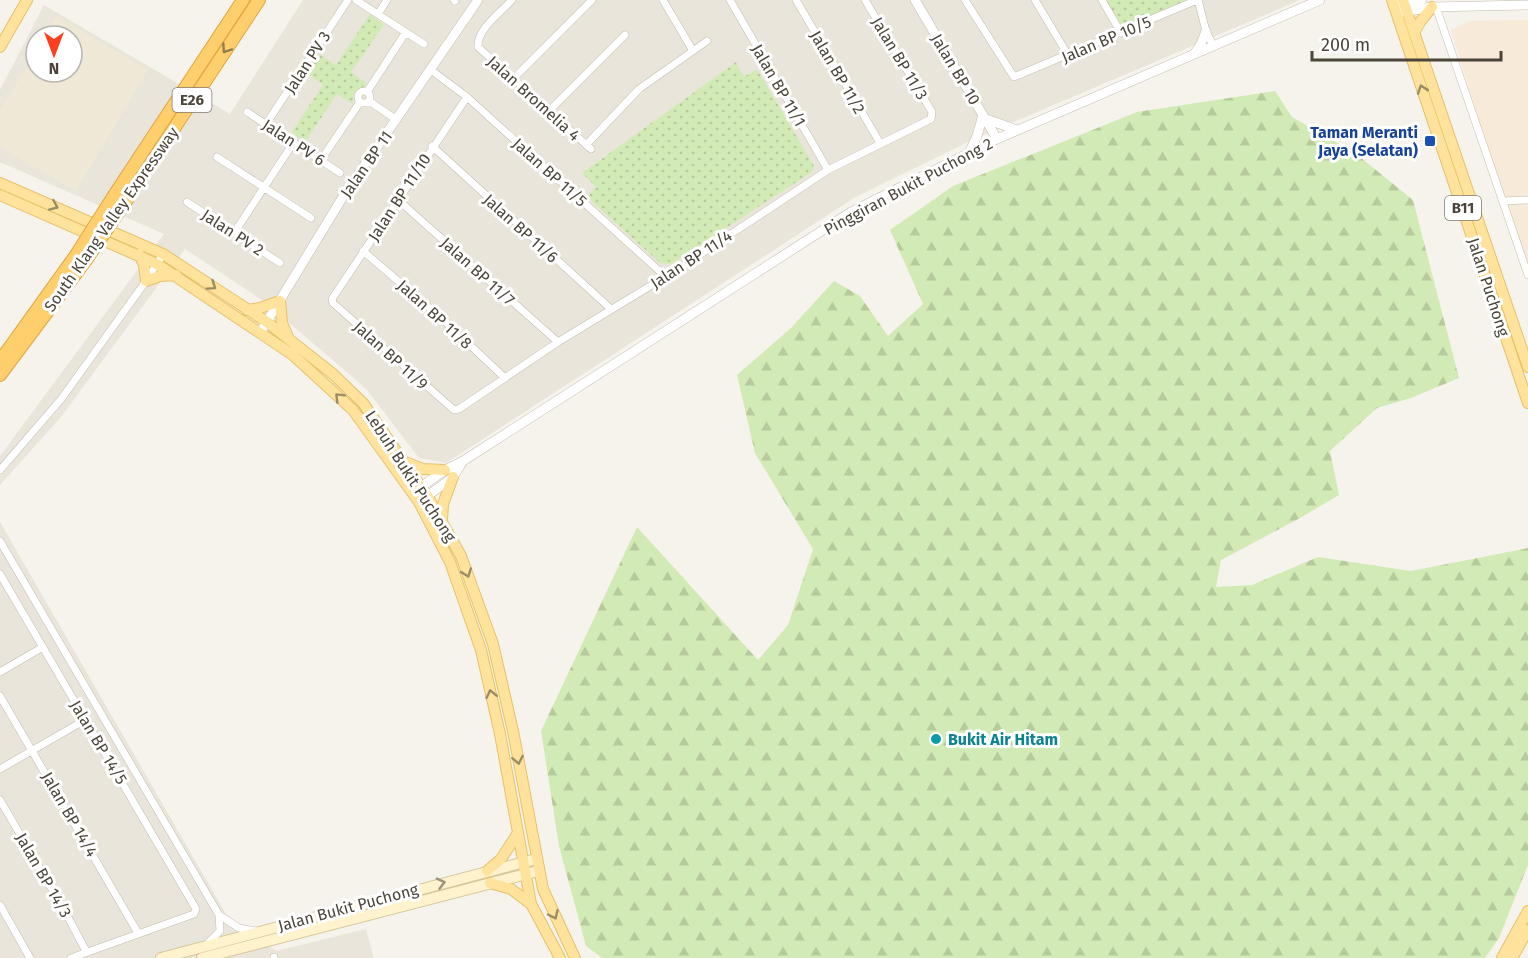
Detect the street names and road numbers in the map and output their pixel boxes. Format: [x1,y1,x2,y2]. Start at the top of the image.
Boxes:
street label: Jalan BP 10/5 [1059,12,1154,67]
street label: Jalan BP 11/3 [867,13,932,103]
street label: Jalan BP 11/2 [806,27,869,117]
street label: Jalan PV 3 [280,28,335,97]
street label: Jalan BP 10 [927,30,984,108]
street label: Jalan BP 11/1 [747,41,810,130]
street label: Jalan Bromelia 4 [483,52,584,145]
road number: E26 [172,88,212,112]
street label: Jalan PV 6 [259,115,329,170]
street label: South Klang Valley Expressway [40,123,183,315]
street label: Jalan BP 11 [336,127,396,201]
street label: Jalan BP 11/5 [509,134,591,211]
street label: Pinggiran Bukit Puchong 2 [821,134,996,239]
street label: Jalan BP 11/10 [364,150,435,245]
street label: Jalan BP 11/6 [480,190,562,267]
road number: B11 [1445,196,1481,220]
street label: Jalan PV 2 [198,205,267,260]
street label: Jalan BP 11/4 [647,226,736,293]
street label: Jalan BP 11/7 [437,233,518,309]
street label: Jalan Puchong [1464,235,1514,340]
street label: Jalan BP 11/8 [393,276,476,353]
street label: Jalan BP 11/9 [350,317,432,394]
street label: Lebuh Bukit Puchong [361,407,461,546]
street label: Jalan BP 14/5 [66,697,131,788]
street label: Jalan BP 14/4 [38,768,102,860]
street label: Jalan BP 14/3 [12,830,75,921]
street label: Jalan Bukit Puchong [276,879,421,935]

